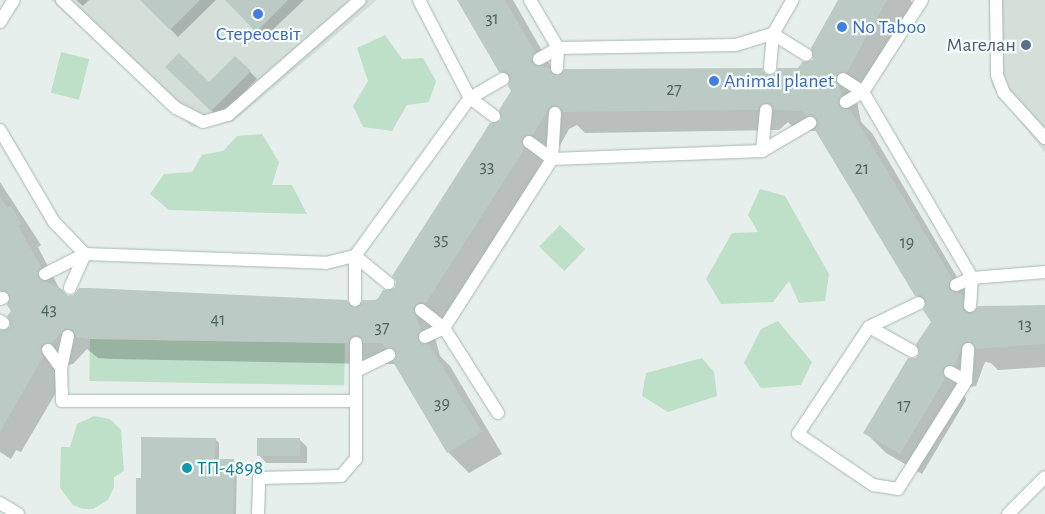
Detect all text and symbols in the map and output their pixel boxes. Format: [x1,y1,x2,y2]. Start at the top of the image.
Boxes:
marker: Стереосвіт [252,8,264,20]
house number: 31 [485,8,499,30]
place label: No Taboo [852,15,926,39]
marker: No Taboo [836,21,848,33]
place label: Стереосвіт [216,22,300,46]
place label: Магелан [946,33,1016,57]
marker: Магелан [1020,39,1032,51]
place label: Animal planet [724,69,834,93]
marker: Animal planet [708,75,720,87]
house number: 27 [666,79,682,101]
house number: 33 [480,156,494,178]
house number: 21 [855,158,869,180]
house number: 35 [434,229,448,251]
house number: 19 [900,232,914,254]
house number: 43 [41,299,57,321]
house number: 41 [211,309,225,331]
house number: 13 [1018,314,1032,336]
house number: 37 [375,317,389,339]
house number: 39 [434,393,450,415]
house number: 17 [897,395,911,417]
place label: ТП-4898 [197,456,263,480]
marker: ТП-4898 [181,462,193,474]

